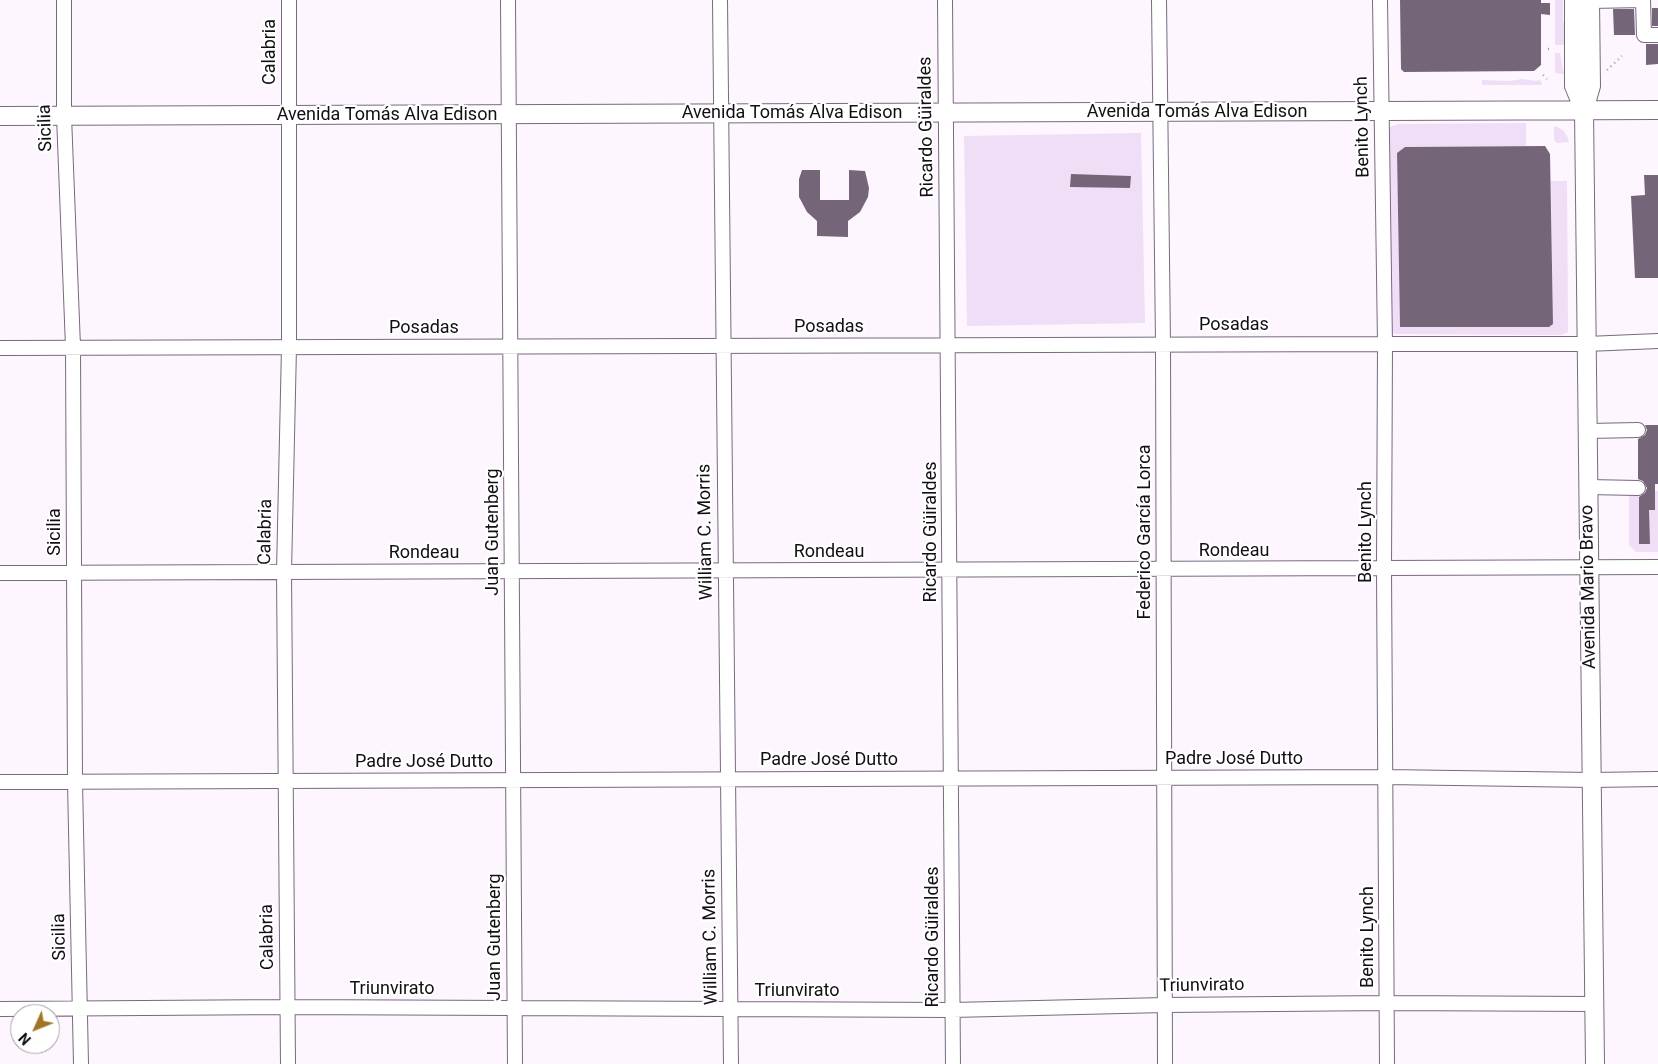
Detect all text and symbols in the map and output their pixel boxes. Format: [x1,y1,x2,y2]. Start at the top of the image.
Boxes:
street label: Calabria [259,19,281,85]
street label: Ricardo Güiraldes [915,56,939,198]
street label: Benito Lynch [1351,76,1375,178]
street label: Avenida Tomás Alva Edison [1087,101,1307,123]
street label: Avenida Tomás Alva Edison [682,102,902,124]
street label: Sicilia [34,104,58,152]
street label: Avenida Tomás Alva Edison [277,104,497,126]
street label: Posadas [1199,314,1269,336]
street label: Posadas [794,316,864,338]
street label: Posadas [389,317,459,339]
street label: Federico García Lorca [1134,445,1156,619]
street label: Ricardo Güiraldes [920,462,942,602]
street label: William C. Morris [694,464,718,600]
street label: Juan Gutenberg [482,468,504,596]
street label: Benito Lynch [1355,481,1377,583]
street label: Calabria [255,499,277,565]
street label: Avenida Mario Bravo [1577,505,1601,669]
street label: Sicilia [44,508,66,556]
street label: Rondeau [1199,540,1269,562]
street label: Rondeau [794,541,864,563]
street label: Rondeau [389,542,459,564]
street label: Padre José Dutto [1165,748,1303,770]
street label: Padre José Dutto [760,749,898,771]
street label: Padre José Dutto [355,751,493,773]
street label: Ricardo Güiraldes [922,867,944,1007]
street label: William C. Morris [699,869,723,1005]
street label: Juan Gutenberg [484,873,506,1001]
street label: Benito Lynch [1357,886,1379,988]
street label: Calabria [257,904,279,970]
street label: Sicilia [49,913,71,961]
street label: Triunvirato [1159,974,1245,998]
street label: Triunvirato [349,978,435,1000]
street label: Triunvirato [754,980,840,1002]
north arrow [10,1004,60,1054]
text: N [16,1030,34,1048]

